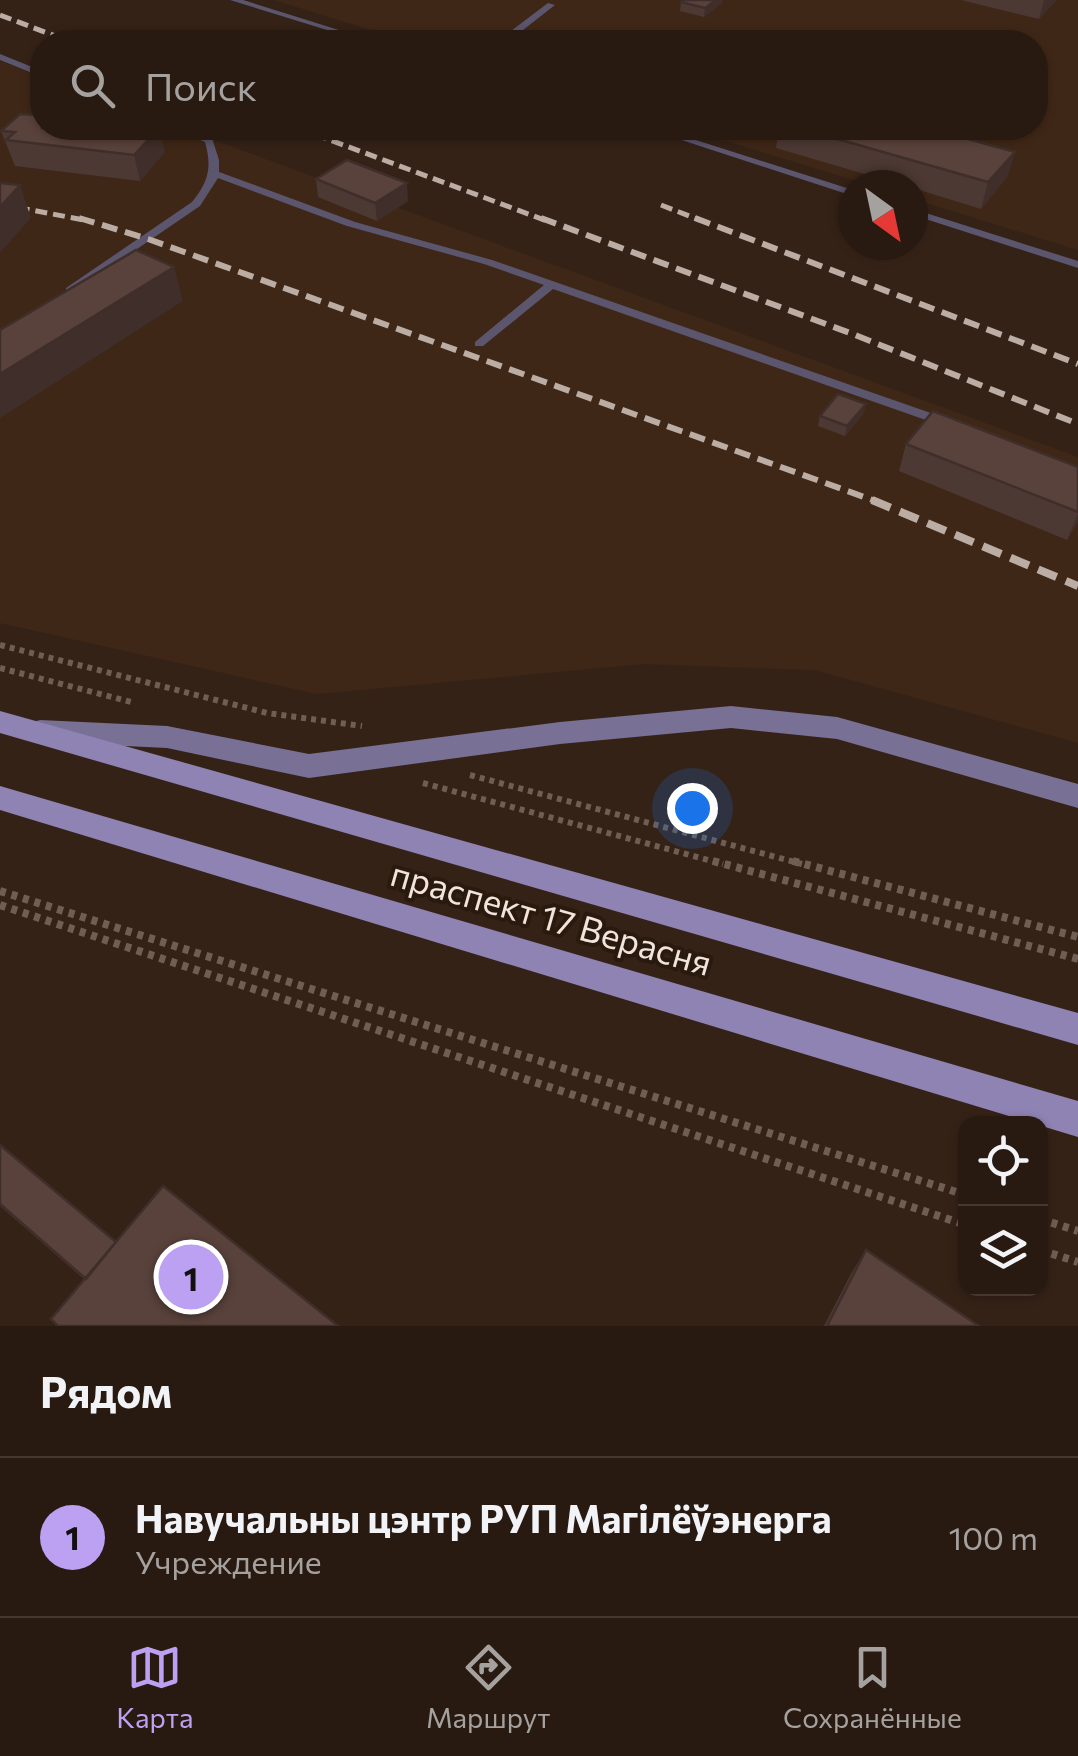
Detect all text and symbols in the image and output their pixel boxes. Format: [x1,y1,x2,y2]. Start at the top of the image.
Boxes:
search box [30,30,1048,140]
icon: search [65,58,120,113]
text: Поиск [145,62,257,109]
north arrow [838,170,928,260]
your location [667,783,718,834]
street label: праспект 17 Верасня [386,850,717,983]
map controls [958,1116,1048,1296]
button: locate [958,1116,1048,1206]
button: layers [958,1206,1048,1296]
pin: 1 [158,1240,224,1314]
text: Рядом [40,1365,172,1417]
text: Навучальны цэнтр РУП Магілёўэнерга [135,1494,831,1541]
text: 1 [65,1517,80,1557]
text: 100 m [949,1517,1038,1557]
text: Учреждение [135,1541,322,1581]
tab: Карта [116,1640,193,1734]
tab: Маршрут [426,1640,550,1734]
tab: Сохранённые [783,1640,962,1734]

